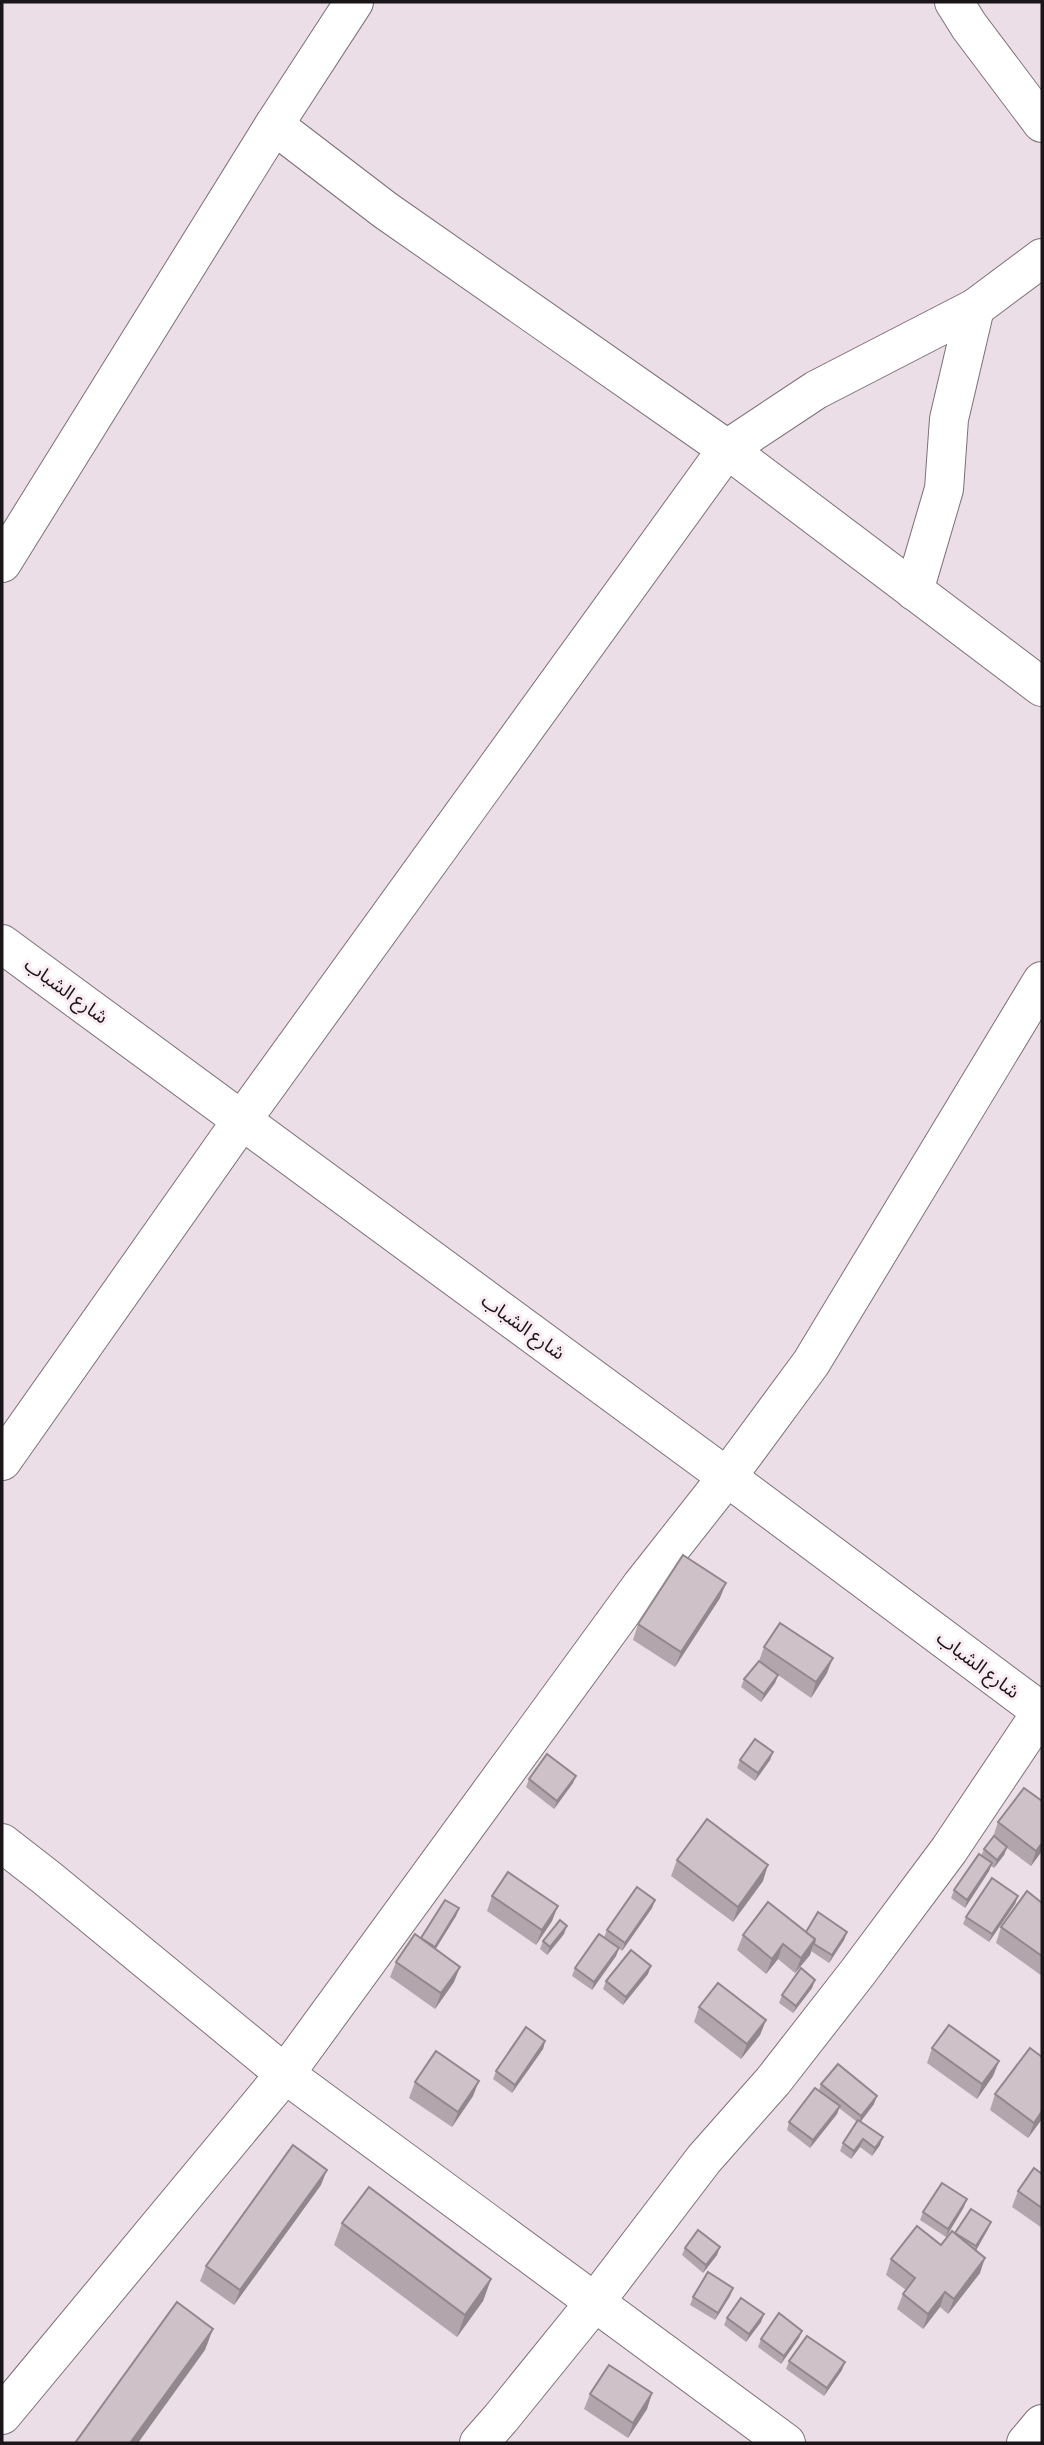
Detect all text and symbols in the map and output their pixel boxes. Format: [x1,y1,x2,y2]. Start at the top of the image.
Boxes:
street label: شارع الشباب [19,953,113,1030]
street label: شارع الشباب [476,1289,570,1366]
street label: شارع الشباب [931,1626,1024,1705]

